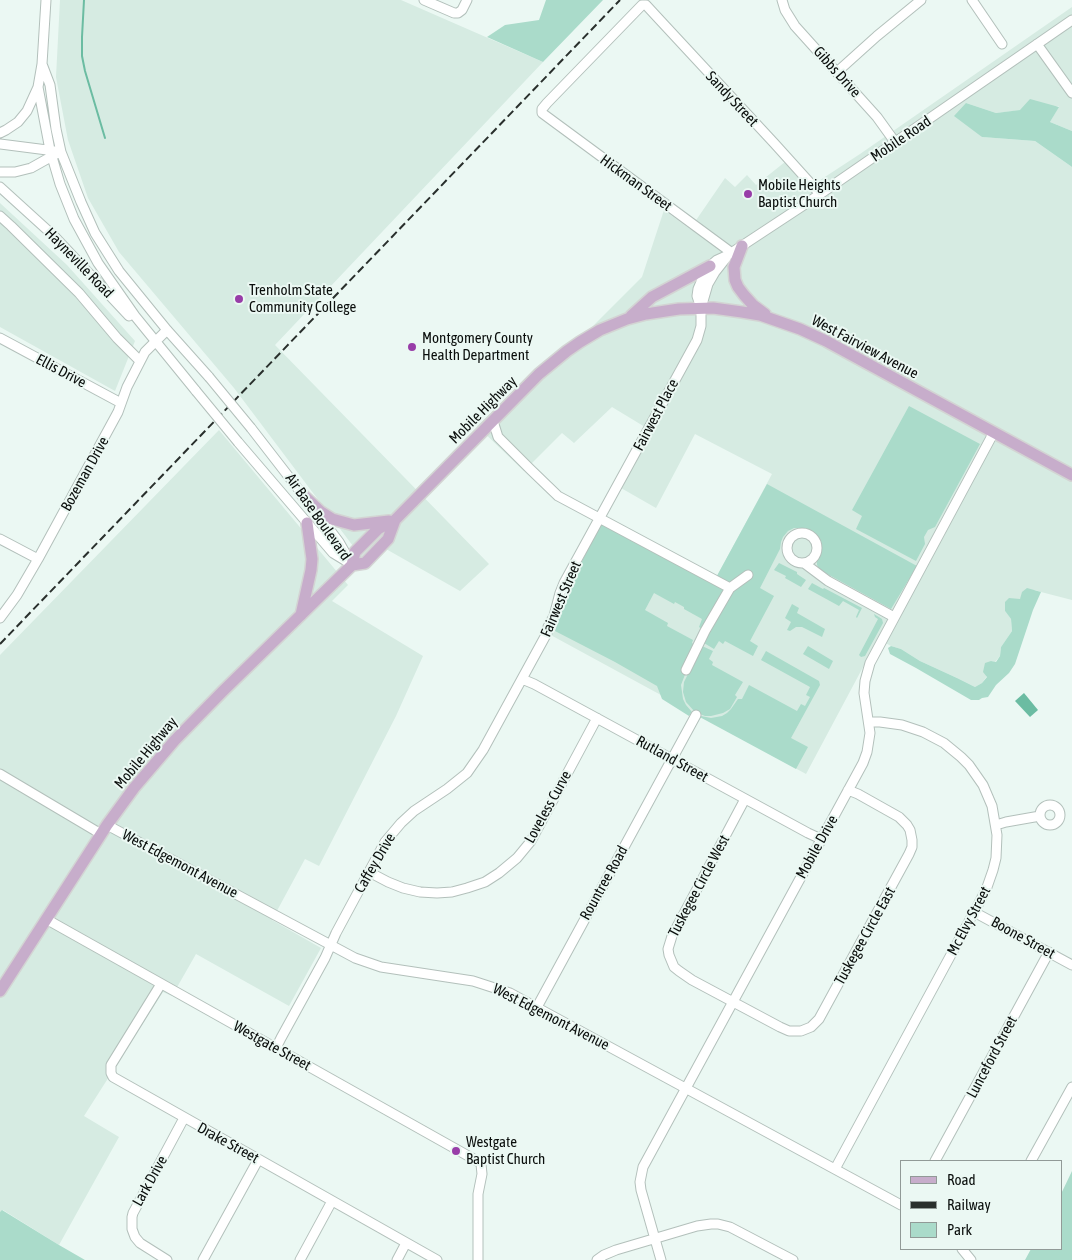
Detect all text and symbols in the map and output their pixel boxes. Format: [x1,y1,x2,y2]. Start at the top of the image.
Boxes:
street label: Gibbs Drive [810,43,864,101]
street label: Sandy Street [702,68,762,130]
street label: Mobile Road [867,112,935,166]
street label: Hickman Street [597,151,675,215]
place label: Mobile Heights Baptist Church [758,176,841,211]
marker: Mobile Heights Baptist Church [742,188,754,200]
street label: Hayneville Road [41,224,117,302]
place label: Trenholm State Community College [249,281,356,316]
marker: Trenholm State Community College [233,293,245,305]
street label: West Fairview Avenue [809,311,921,383]
place label: Montgomery County Health Department [422,329,533,364]
marker: Montgomery County Health Department [406,341,418,353]
street label: Ellis Drive [33,350,89,392]
street label: Mobile Highway [445,372,521,448]
street label: Fairwest Place [630,376,682,454]
street label: Bozeman Drive [57,434,113,514]
street label: Air Base Boulevard [281,470,355,564]
street label: Fairwest Street [537,558,585,640]
street label: Mobile Highway [111,713,181,793]
street label: Rutland Street [633,732,711,786]
street label: Loveless Curve [521,768,575,846]
street label: Mobile Drive [792,812,842,882]
street label: West Edgemont Avenue [119,826,241,902]
street label: Caffey Drive [351,830,399,896]
street label: Tuskegee Circle West [665,832,733,940]
street label: Rountree Road [576,843,632,923]
street label: Tuskegee Circle East [831,884,899,988]
street label: Mc Elvy Street [943,884,995,958]
street label: Boone Street [988,913,1058,963]
street label: West Edgemont Avenue [490,980,612,1054]
street label: Lunceford Street [963,1013,1021,1101]
street label: Westgate Street [230,1017,314,1075]
street label: Drake Street [194,1119,262,1167]
place label: Westgate Baptist Church [466,1133,545,1168]
marker: Westgate Baptist Church [450,1145,462,1157]
street label: Lark Drive [129,1153,171,1209]
legend [900,1160,1062,1250]
text: Road [947,1171,976,1188]
text: Railway [947,1196,991,1213]
text: Park [947,1221,972,1238]

